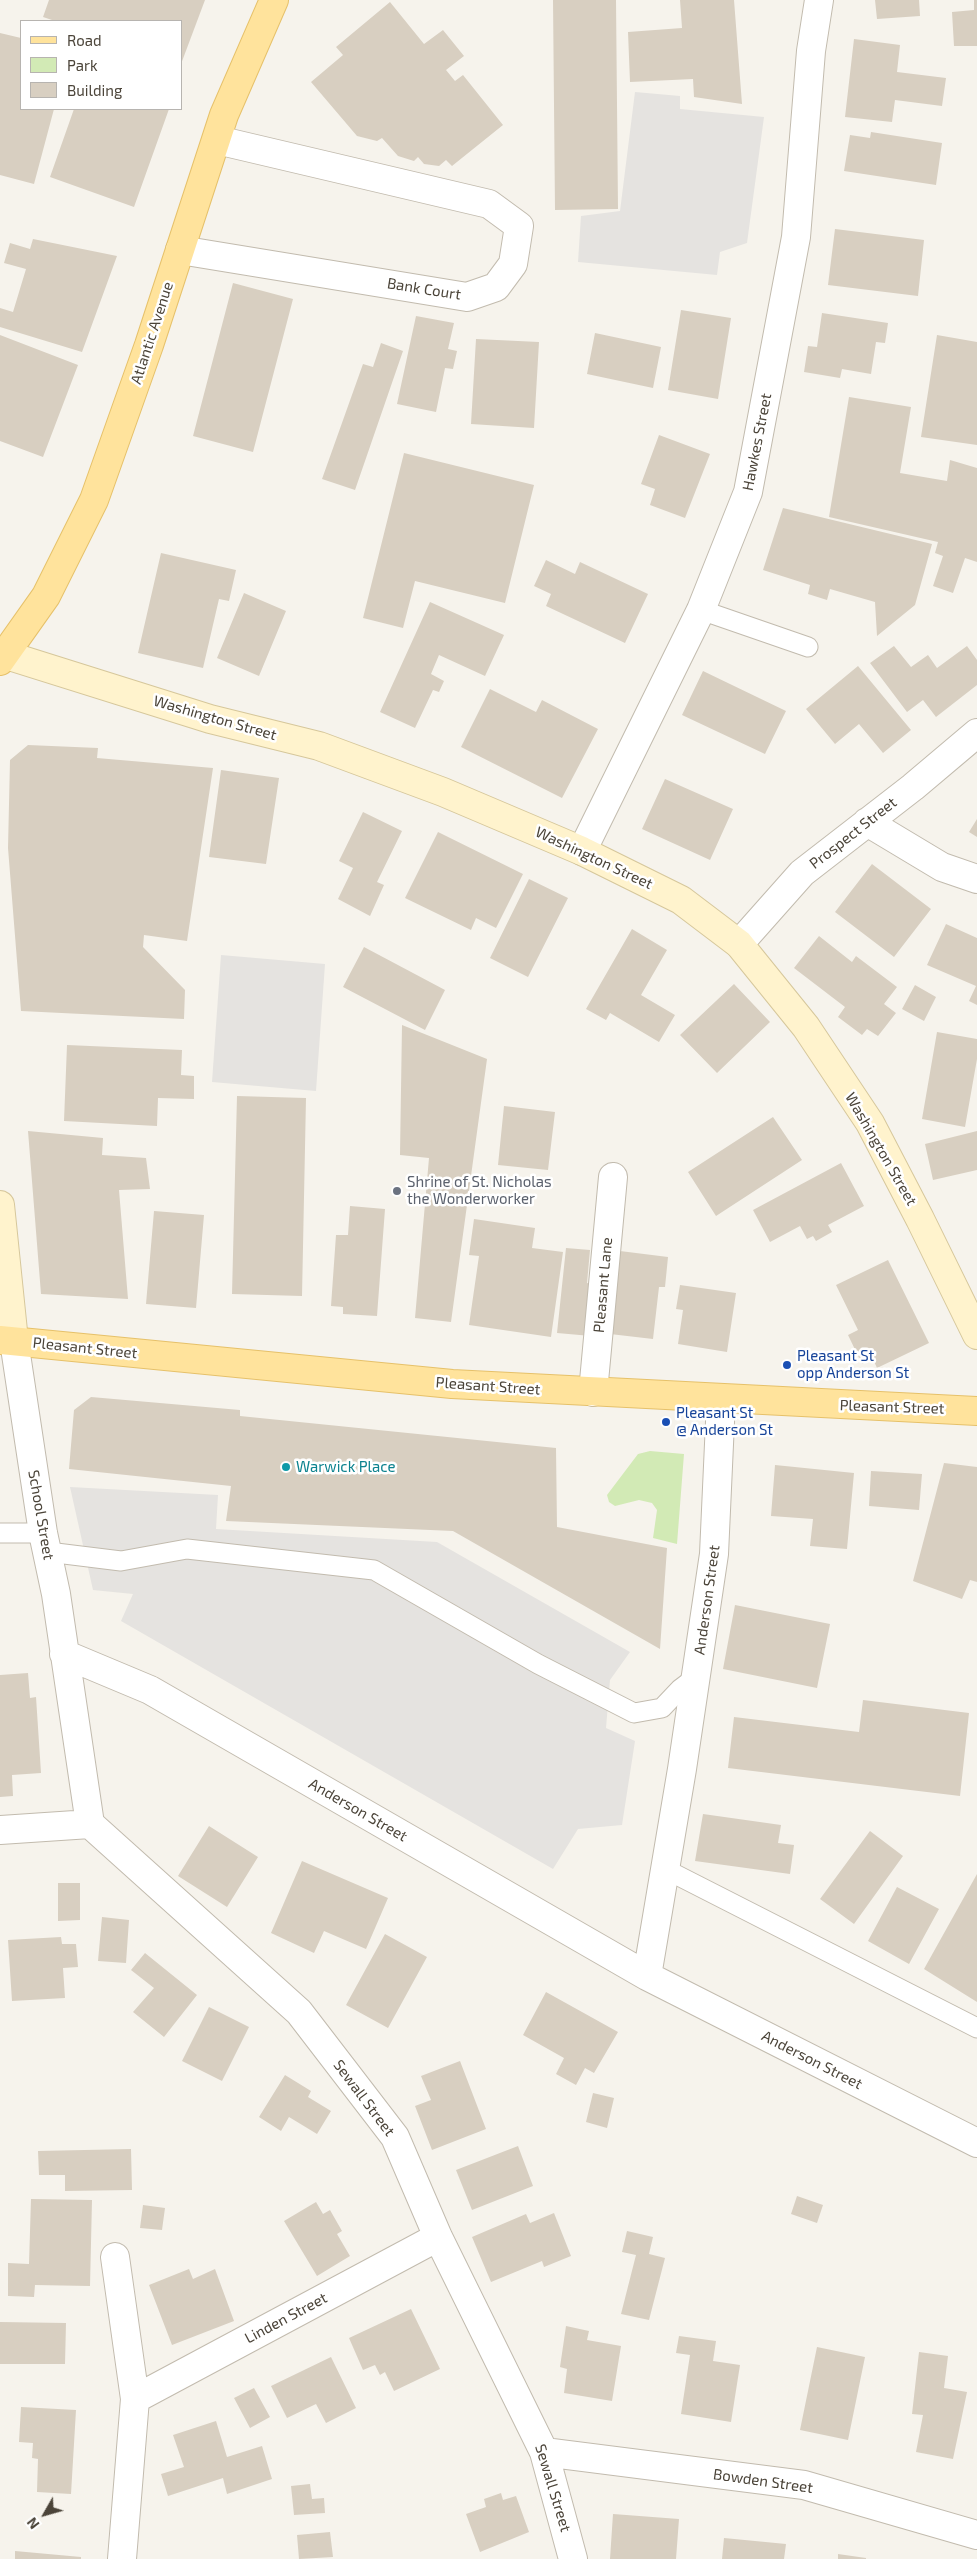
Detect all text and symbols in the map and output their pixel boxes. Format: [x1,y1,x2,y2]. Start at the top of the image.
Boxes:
legend [20,20,182,110]
text: Road [67,31,102,49]
text: Park [67,56,98,74]
text: Building [67,81,122,99]
street label: Bank Court [386,274,462,304]
street label: Atlantic Avenue [127,279,177,387]
street label: Hawkes Street [739,392,775,492]
street label: Washington Street [151,692,279,744]
street label: Prospect Street [806,793,900,873]
street label: Washington Street [532,823,656,893]
street label: Washington Street [841,1089,921,1209]
place label: Shrine of St. Nicholas the Wonderworker [407,1173,552,1208]
marker: Shrine of St. Nicholas the Wonderworker [391,1185,403,1197]
street label: Pleasant Lane [590,1236,616,1334]
street label: Pleasant Street [32,1334,138,1362]
place label: Pleasant St opp Anderson St [797,1347,909,1382]
marker: Pleasant St opp Anderson St [781,1359,793,1371]
street label: Pleasant Street [435,1373,541,1399]
street label: Pleasant Street [839,1396,945,1418]
place label: Pleasant St @ Anderson St [676,1404,773,1439]
marker: Pleasant St @ Anderson St [660,1416,672,1428]
place label: Warwick Place [296,1458,395,1476]
marker: Warwick Place [280,1461,292,1473]
street label: School Street [24,1469,58,1561]
street label: Anderson Street [690,1544,724,1656]
street label: Anderson Street [306,1775,410,1845]
street label: Anderson Street [759,2027,865,2093]
street label: Sewall Street [329,2056,399,2140]
street label: Linden Street [242,2289,330,2347]
street label: Sewall Street [531,2442,575,2534]
street label: Bowden Street [712,2465,814,2497]
north arrow [20,2489,70,2539]
text: N [23,2514,43,2533]

